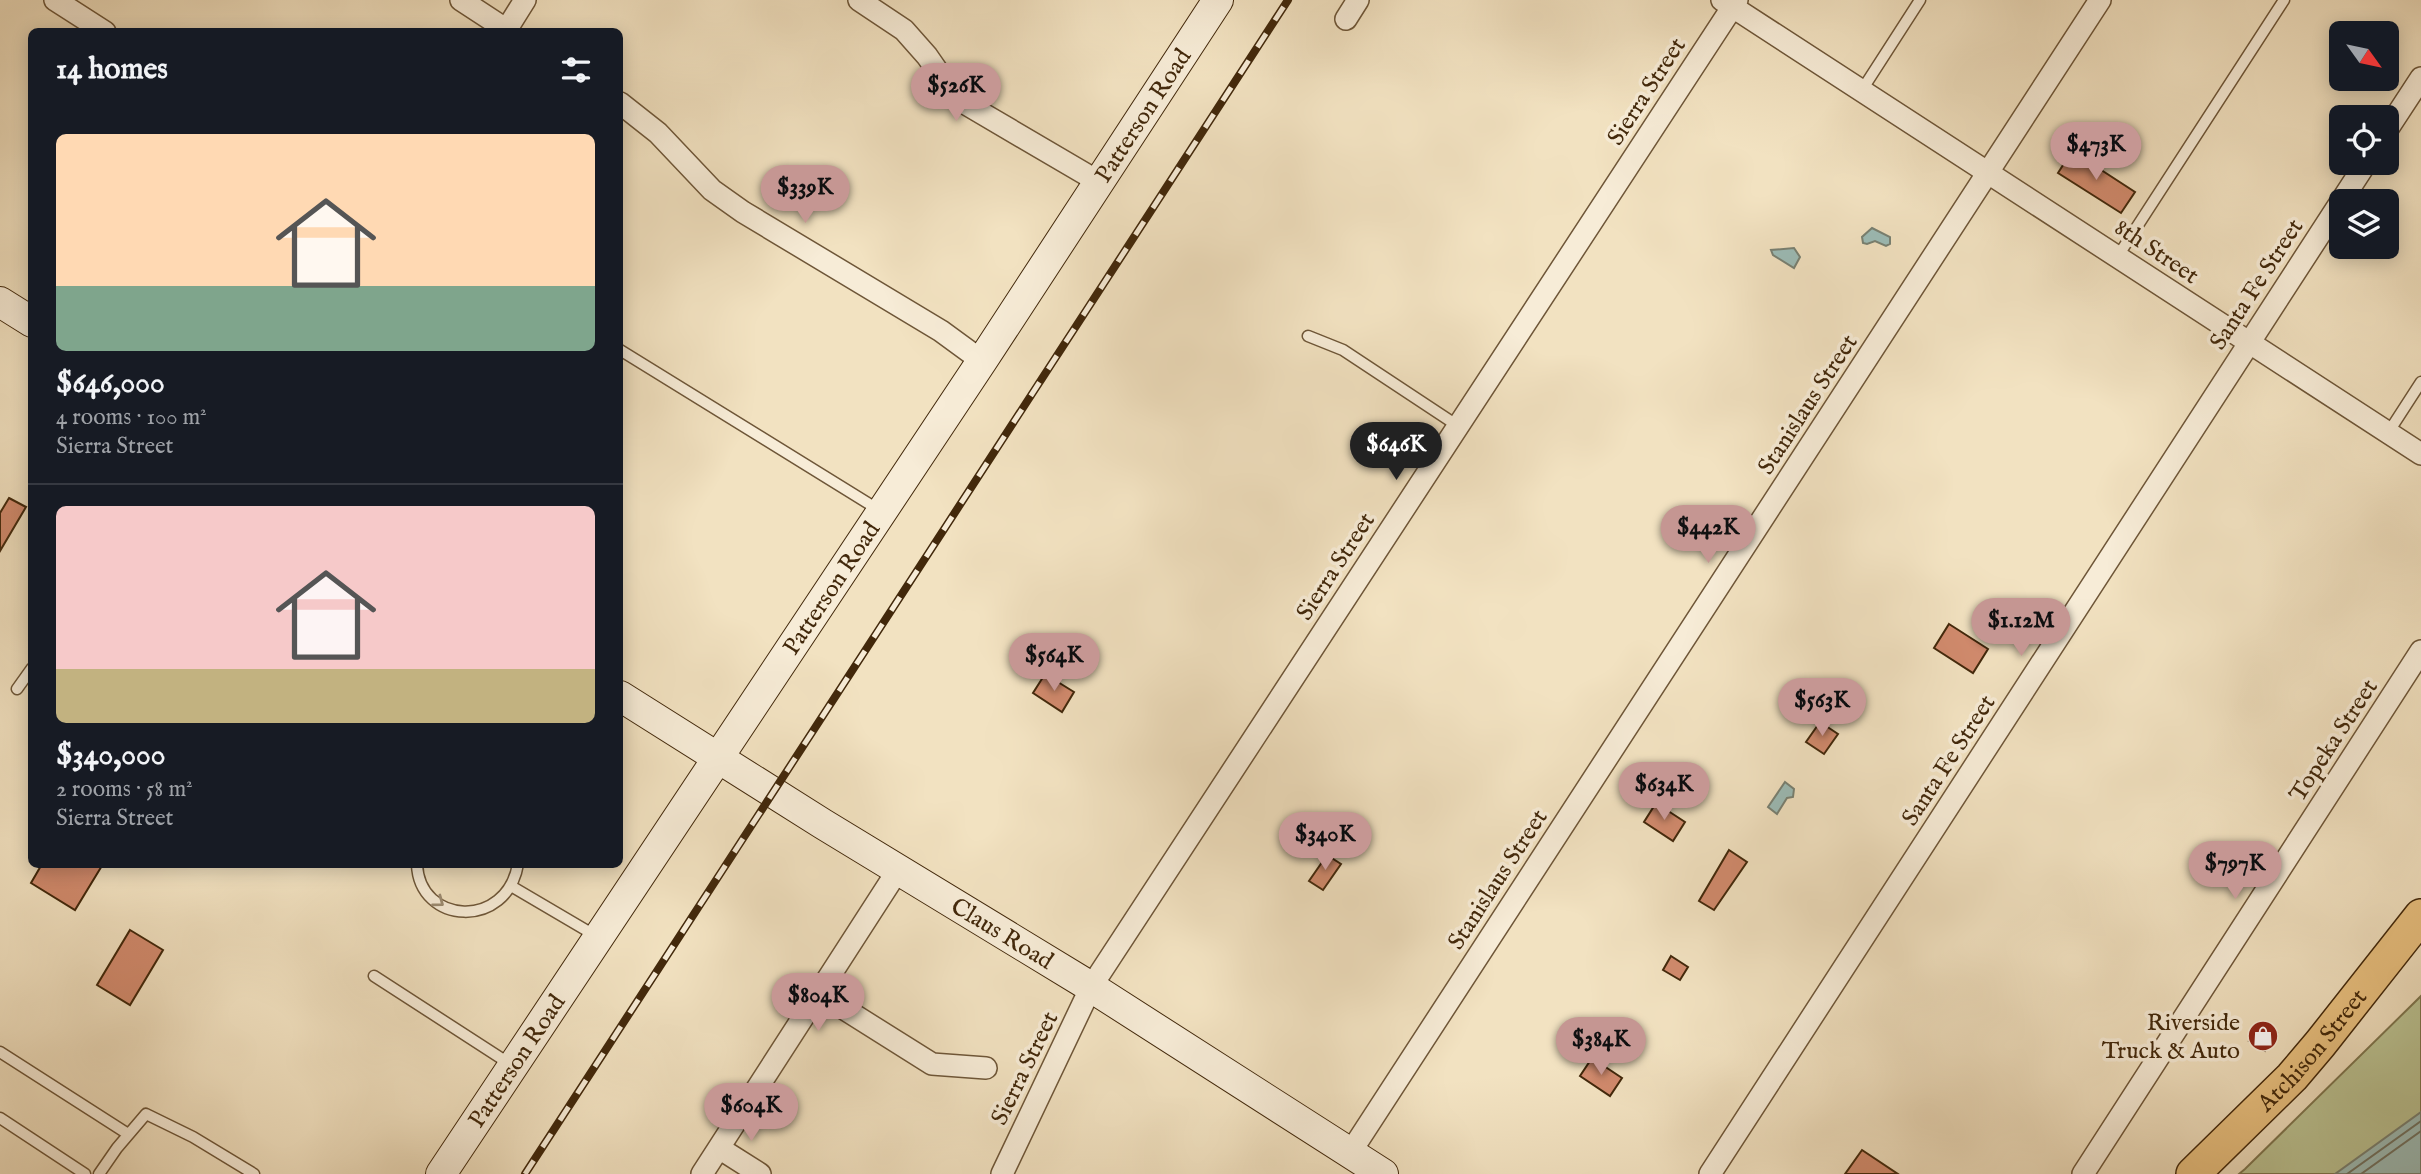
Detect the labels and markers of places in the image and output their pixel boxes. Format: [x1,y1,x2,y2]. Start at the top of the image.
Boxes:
pin: $526K [907,64,1005,123]
pin: $473K [2047,122,2145,182]
pin: $339K [756,166,854,225]
pin: $646K [1347,422,1445,482]
pin: $442K [1659,505,1757,565]
pin: $1.12M [1964,598,2078,658]
pin: $564K [1005,634,1103,693]
pin: $563K [1773,678,1871,738]
pin: $634K [1615,762,1713,822]
pin: $340K [1276,812,1374,872]
pin: $797K [2186,842,2284,901]
pin: $804K [769,974,867,1033]
place label: Riverside Truck & Auto [2102,1008,2240,1067]
pin: $384K [1552,1018,1650,1077]
shop icon: Riverside Truck & Auto [2246,1019,2280,1053]
pin: $604K [702,1084,800,1143]

